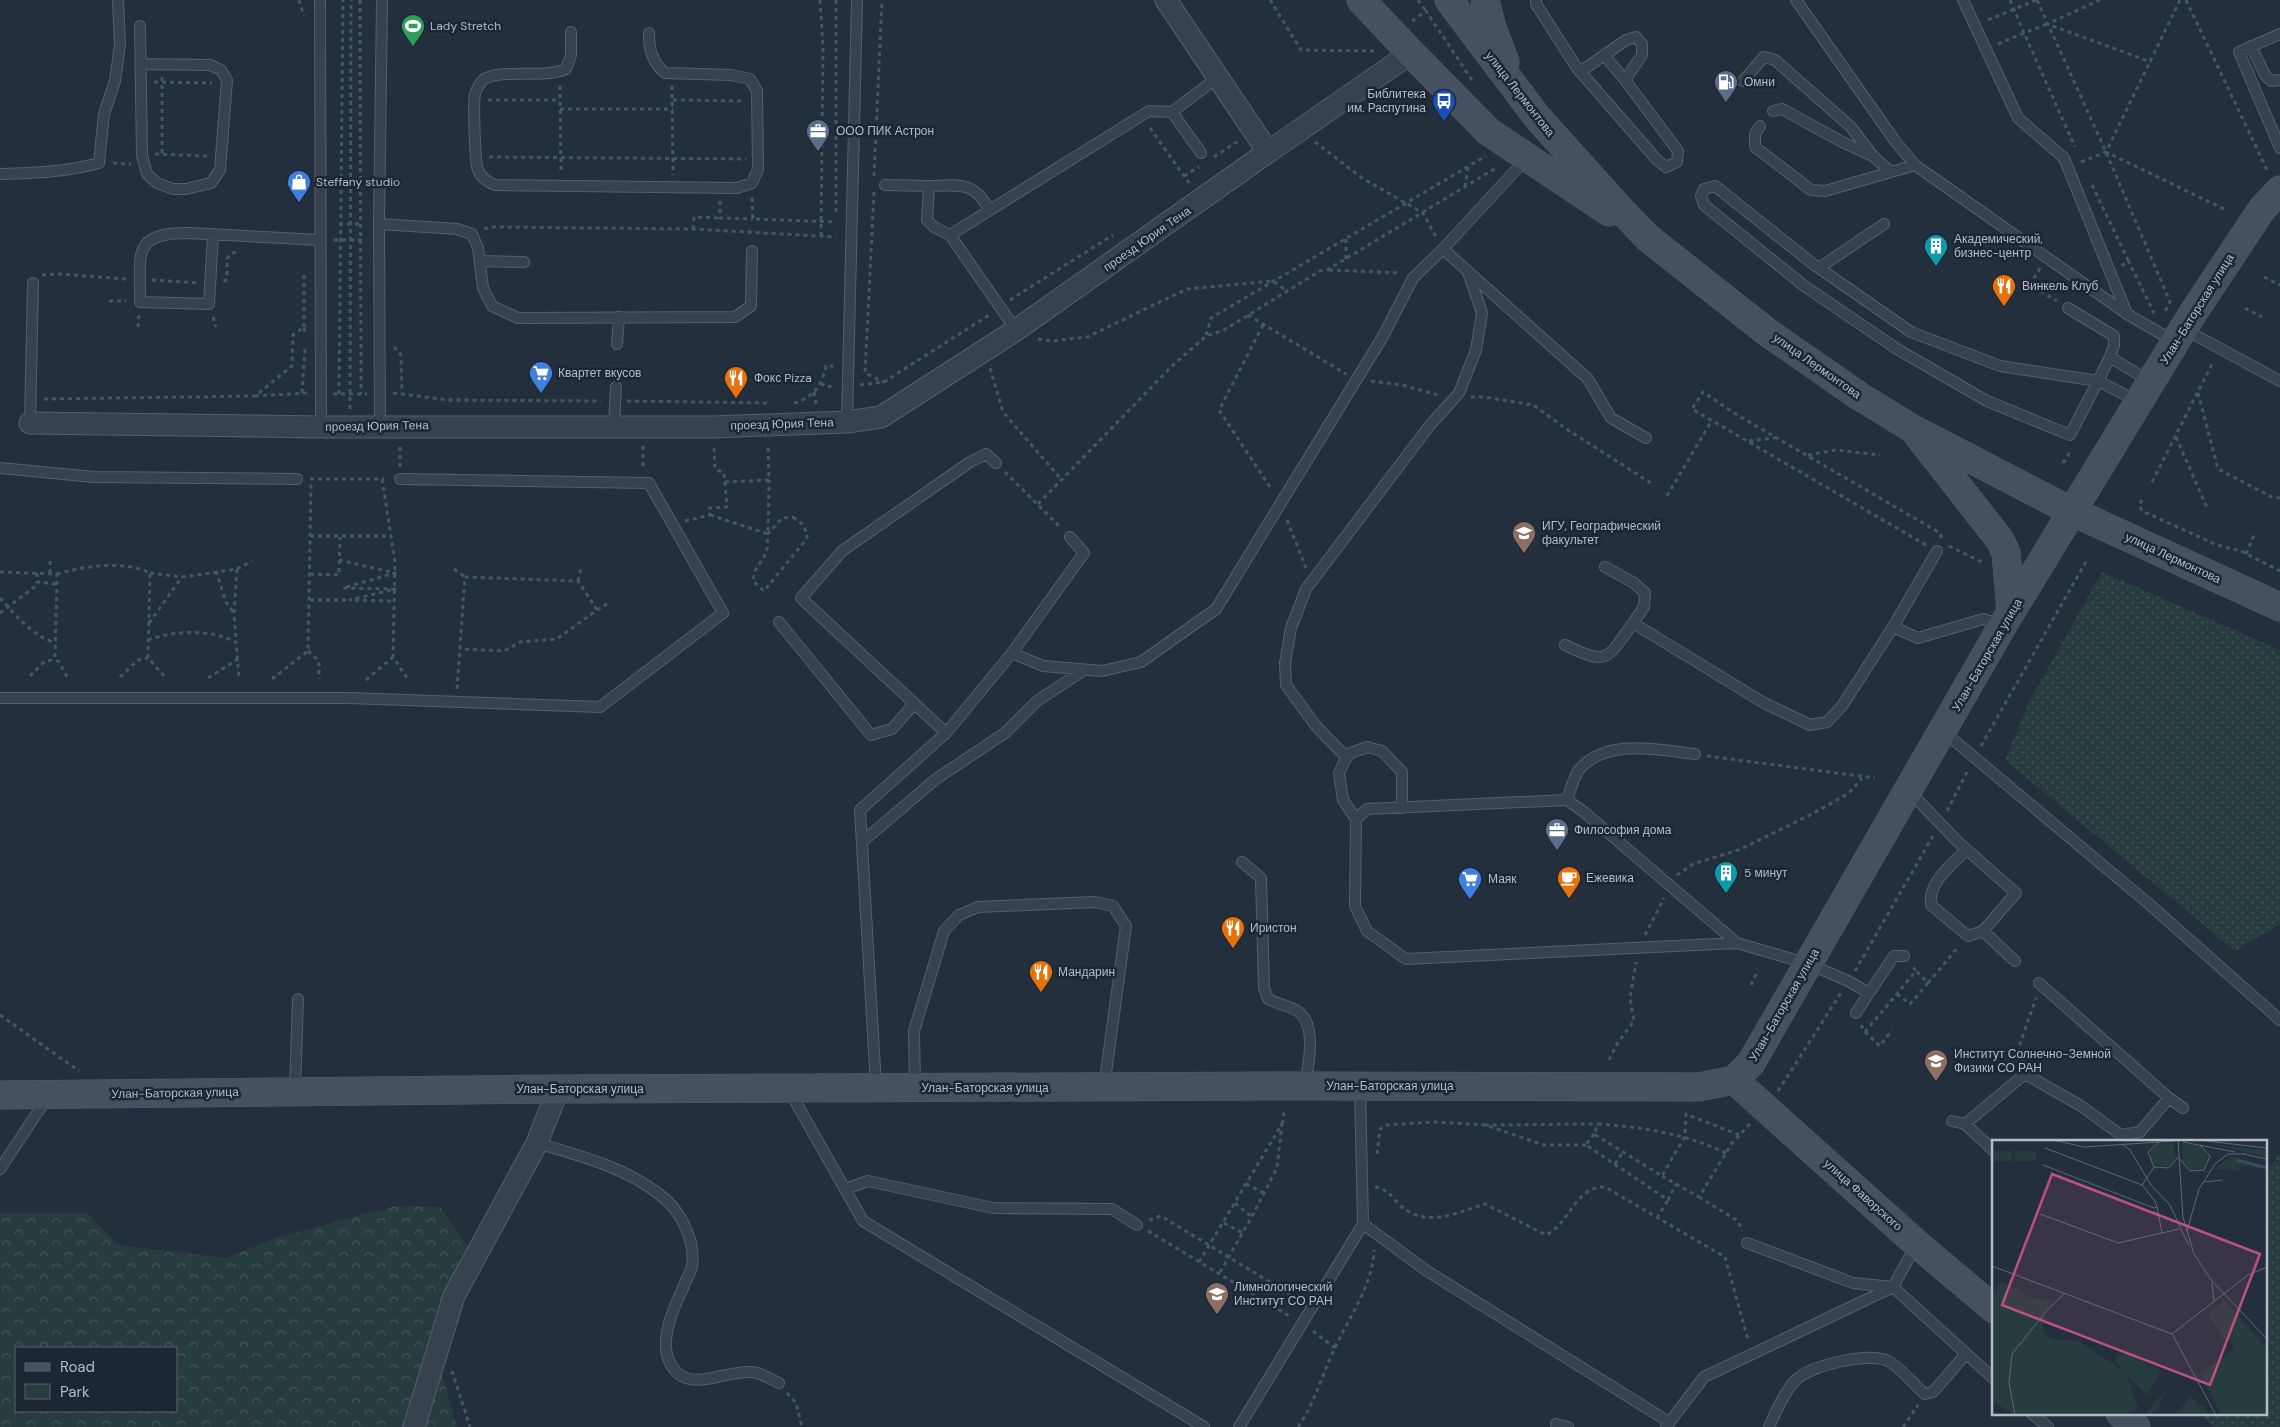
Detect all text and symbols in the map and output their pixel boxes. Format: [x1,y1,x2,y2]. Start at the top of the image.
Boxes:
sports icon: Lady Stretch [400,13,426,47]
place label: Lady Stretch [430,18,501,34]
street label: улица Лермонтова [1482,48,1558,140]
fuel station icon: Омни [1713,69,1739,103]
place label: Омни [1744,74,1775,90]
place label: Библитека им. Распутина [1347,86,1426,116]
bus stop icon: Библитека им. Распутина [1431,88,1457,122]
office icon: ООО ПИК Астрон [805,118,831,152]
place label: ООО ПИК Астрон [836,123,934,139]
shop icon: Steffany studio [286,169,312,203]
place label: Steffany studio [316,174,400,190]
street label: проезд Юрия Тена [1100,203,1194,275]
place label: Академический, бизнес-центр [1954,231,2043,261]
building icon: Академический, бизнес-центр [1923,233,1949,267]
street label: Улан-Баторская улица [2156,250,2238,367]
restaurant icon: Винкель Клуб [1991,273,2017,307]
place label: Винкель Клуб [2022,278,2099,294]
street label: улица Лермонтова [1770,330,1864,403]
supermarket icon: Квартет вкусов [528,360,554,394]
place label: Квартет вкусов [558,365,641,381]
restaurant icon: Фокс Pizza [723,365,749,399]
place label: Фокс Pizza [754,370,812,386]
street label: проезд Юрия Тена [730,414,834,434]
street label: проезд Юрия Тена [325,417,429,435]
place label: ИГУ, Географический факультет [1542,518,1661,548]
school or university icon: ИГУ, Географический факультет [1511,520,1537,554]
street label: улица Лермонтова [2123,529,2224,587]
street label: Улан-Баторская улица [1948,596,2026,714]
office icon: Философия дома [1544,817,1570,851]
place label: Философия дома [1574,822,1672,838]
building icon: 5 минут [1713,860,1739,894]
cafe icon: Ежевика [1556,865,1582,899]
place label: 5 минут [1744,865,1788,881]
supermarket icon: Маяк [1457,866,1483,900]
place label: Ежевика [1586,870,1634,886]
place label: Маяк [1488,871,1517,887]
restaurant icon: Иристон [1220,915,1246,949]
place label: Иристон [1250,920,1297,936]
street label: Улан-Баторская улица [1745,946,1823,1064]
restaurant icon: Мандарин [1028,959,1054,993]
place label: Мандарин [1058,964,1115,980]
place label: Институт Солнечно-Земной Физики СО РАН [1954,1046,2111,1076]
school or university icon: Институт Солнечно-Земной Физики СО РАН [1923,1048,1949,1082]
street label: Улан-Баторская улица [1326,1078,1454,1094]
street label: Улан-Баторская улица [921,1080,1049,1096]
street label: Улан-Баторская улица [516,1081,644,1097]
street label: Улан-Баторская улица [111,1084,239,1102]
inset map [1992,1140,2268,1414]
street label: улица Фаворского [1820,1155,1906,1235]
place label: Лимнологический Институт СО РАН [1234,1279,1333,1309]
school or university icon: Лимнологический Институт СО РАН [1204,1281,1230,1315]
legend [15,1347,178,1412]
text: Road [60,1357,95,1377]
text: Park [60,1382,90,1402]

